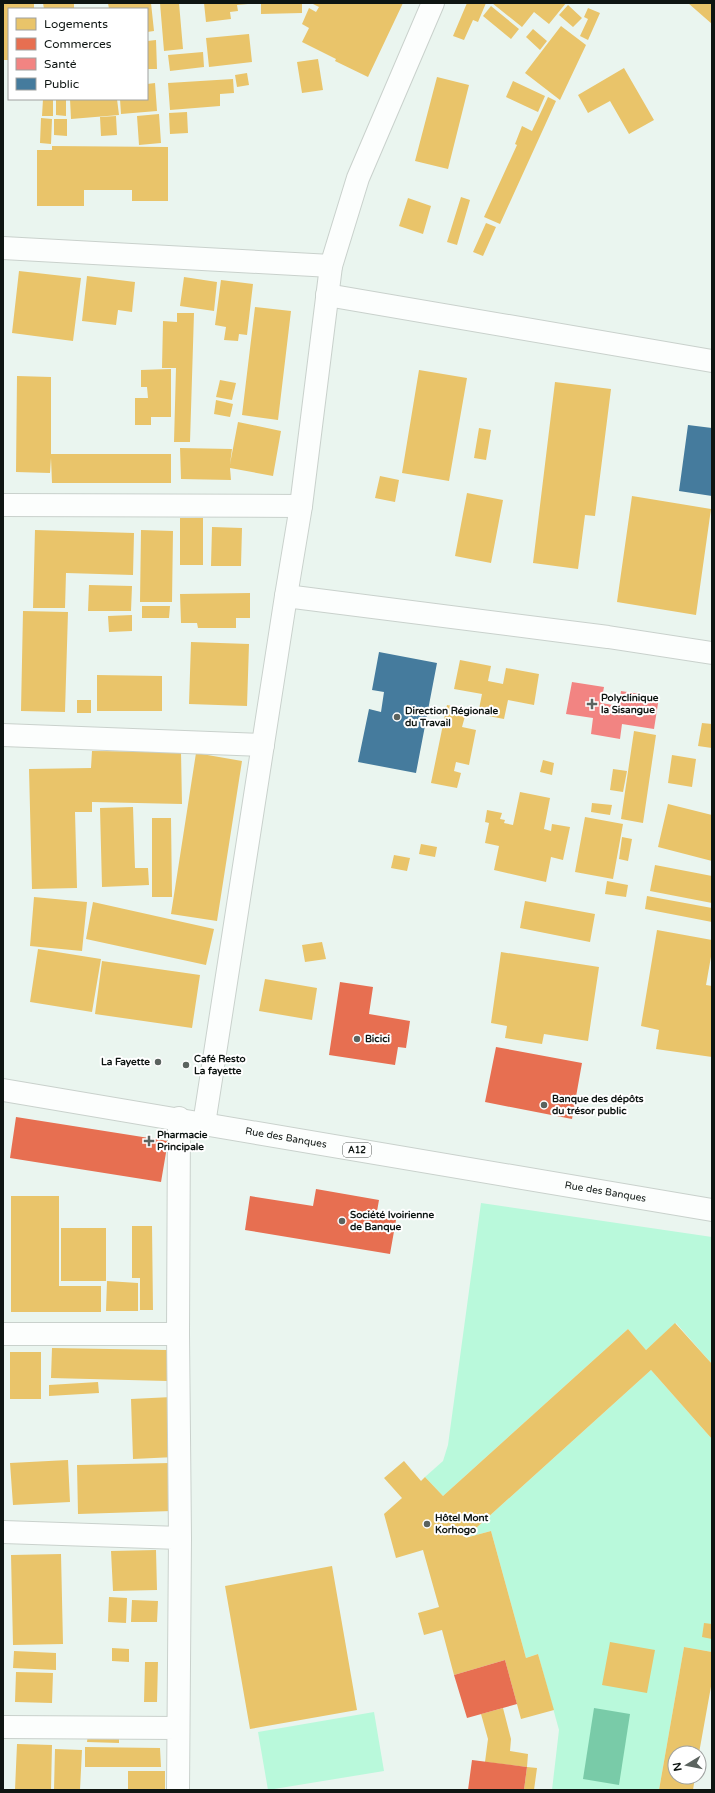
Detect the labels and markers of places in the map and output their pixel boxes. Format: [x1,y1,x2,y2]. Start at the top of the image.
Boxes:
place label: Polyclinique la Sisangue [601,692,659,716]
marker: Polyclinique la Sisangue [586,698,598,710]
place label: Direction Régionale du Travail [405,705,499,729]
marker: Direction Régionale du Travail [392,712,402,722]
place label: Bicici [365,1033,390,1045]
marker: Bicici [352,1034,362,1044]
place label: Café Resto La fayette [194,1053,246,1077]
place label: La Fayette [101,1056,150,1068]
marker: La Fayette [153,1057,163,1067]
marker: Café Resto La fayette [181,1060,191,1070]
place label: Banque des dépôts du trésor public [552,1093,644,1117]
marker: Banque des dépôts du trésor public [539,1100,549,1110]
place label: Pharmacie Principale [157,1129,208,1153]
marker: Pharmacie Principale [144,1136,154,1146]
place label: Société Ivoirienne de Banque [350,1209,434,1233]
marker: Société Ivoirienne de Banque [337,1216,347,1226]
place label: Hôtel Mont Korhogo [435,1512,489,1536]
marker: Hôtel Mont Korhogo [422,1519,432,1529]

